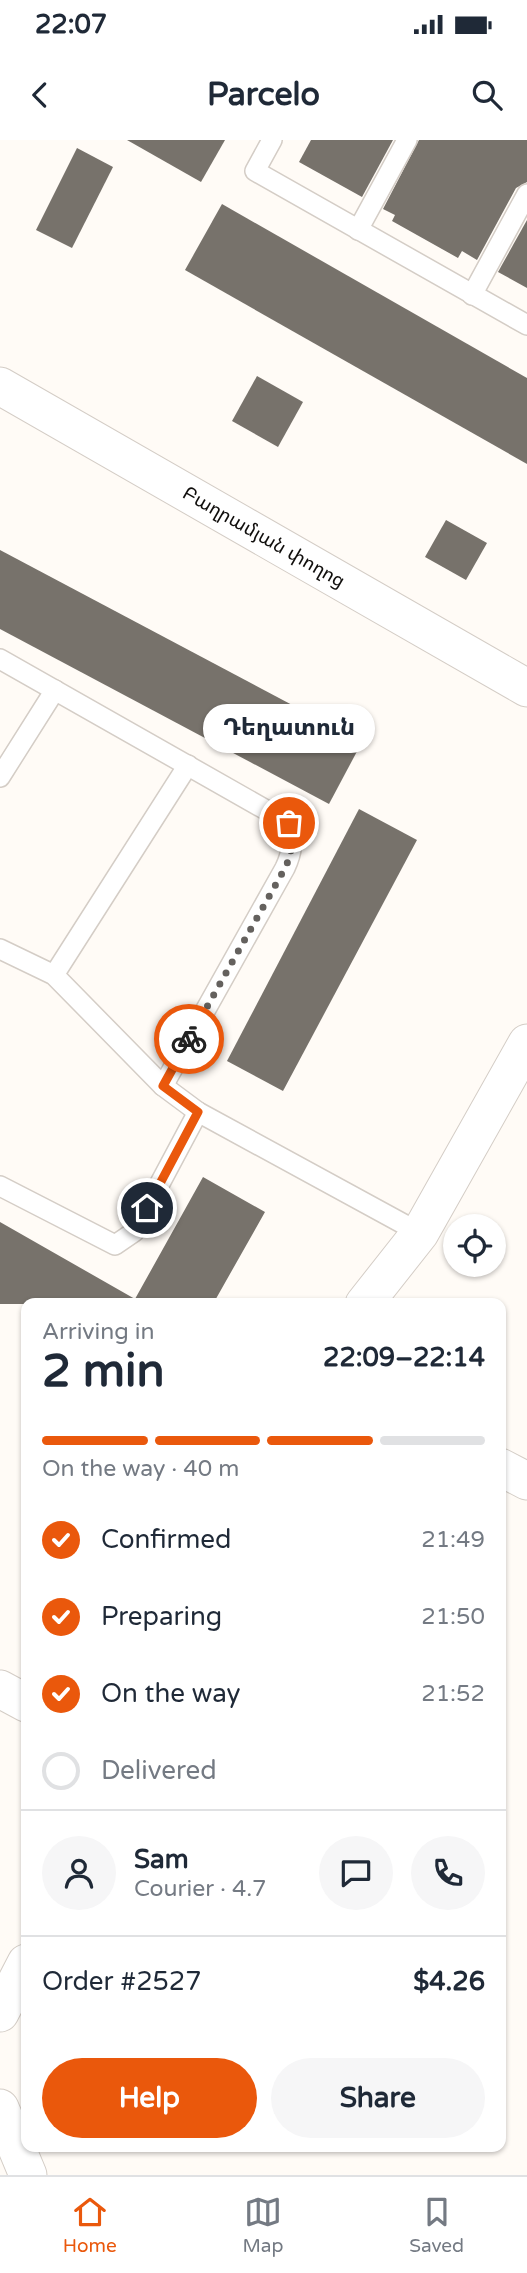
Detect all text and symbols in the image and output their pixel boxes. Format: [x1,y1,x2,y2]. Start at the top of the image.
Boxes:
text: 22:07 [35,9,107,40]
icon: back [21,76,59,114]
text: Parcelo [207,76,320,114]
icon: search [468,76,506,114]
street label: Բաղրամյան փողոց [179,482,349,592]
callout: Դեղատուն [203,704,375,753]
text: Դեղատուն [223,714,355,742]
pin [259,793,319,853]
icon: bag [270,804,308,842]
courier [154,1004,224,1074]
icon: bike [170,1020,208,1058]
pin [117,1178,177,1238]
icon: home [128,1189,166,1227]
map controls [443,1214,506,1277]
button: locate [443,1214,506,1277]
text: Arriving in [42,1318,155,1346]
text: 22:09–22:14 [323,1342,485,1373]
text: 2 min [42,1344,165,1399]
text: On the way · 40 m [42,1455,239,1483]
icon: check [42,1521,80,1559]
text: Confirmed [101,1524,231,1555]
text: 21:49 [421,1526,485,1554]
icon: check [42,1598,80,1636]
text: Preparing [101,1601,222,1632]
text: 21:50 [421,1603,485,1631]
icon: check [42,1675,80,1713]
text: On the way [101,1678,241,1709]
text: 21:52 [421,1680,485,1708]
text: Delivered [101,1755,217,1786]
button: person [42,1836,116,1910]
button: chat [319,1836,393,1910]
button: phone [411,1836,485,1910]
text: Sam [134,1844,189,1875]
text: Courier · 4.7 [134,1875,267,1903]
text: Order #2527 [42,1966,202,1997]
text: $4.26 [413,1966,485,1997]
button: Help [42,2058,257,2138]
button: Share [271,2058,485,2138]
tab: Home [63,2193,117,2257]
tab: Map [242,2193,283,2257]
tab: Saved [409,2193,464,2257]

